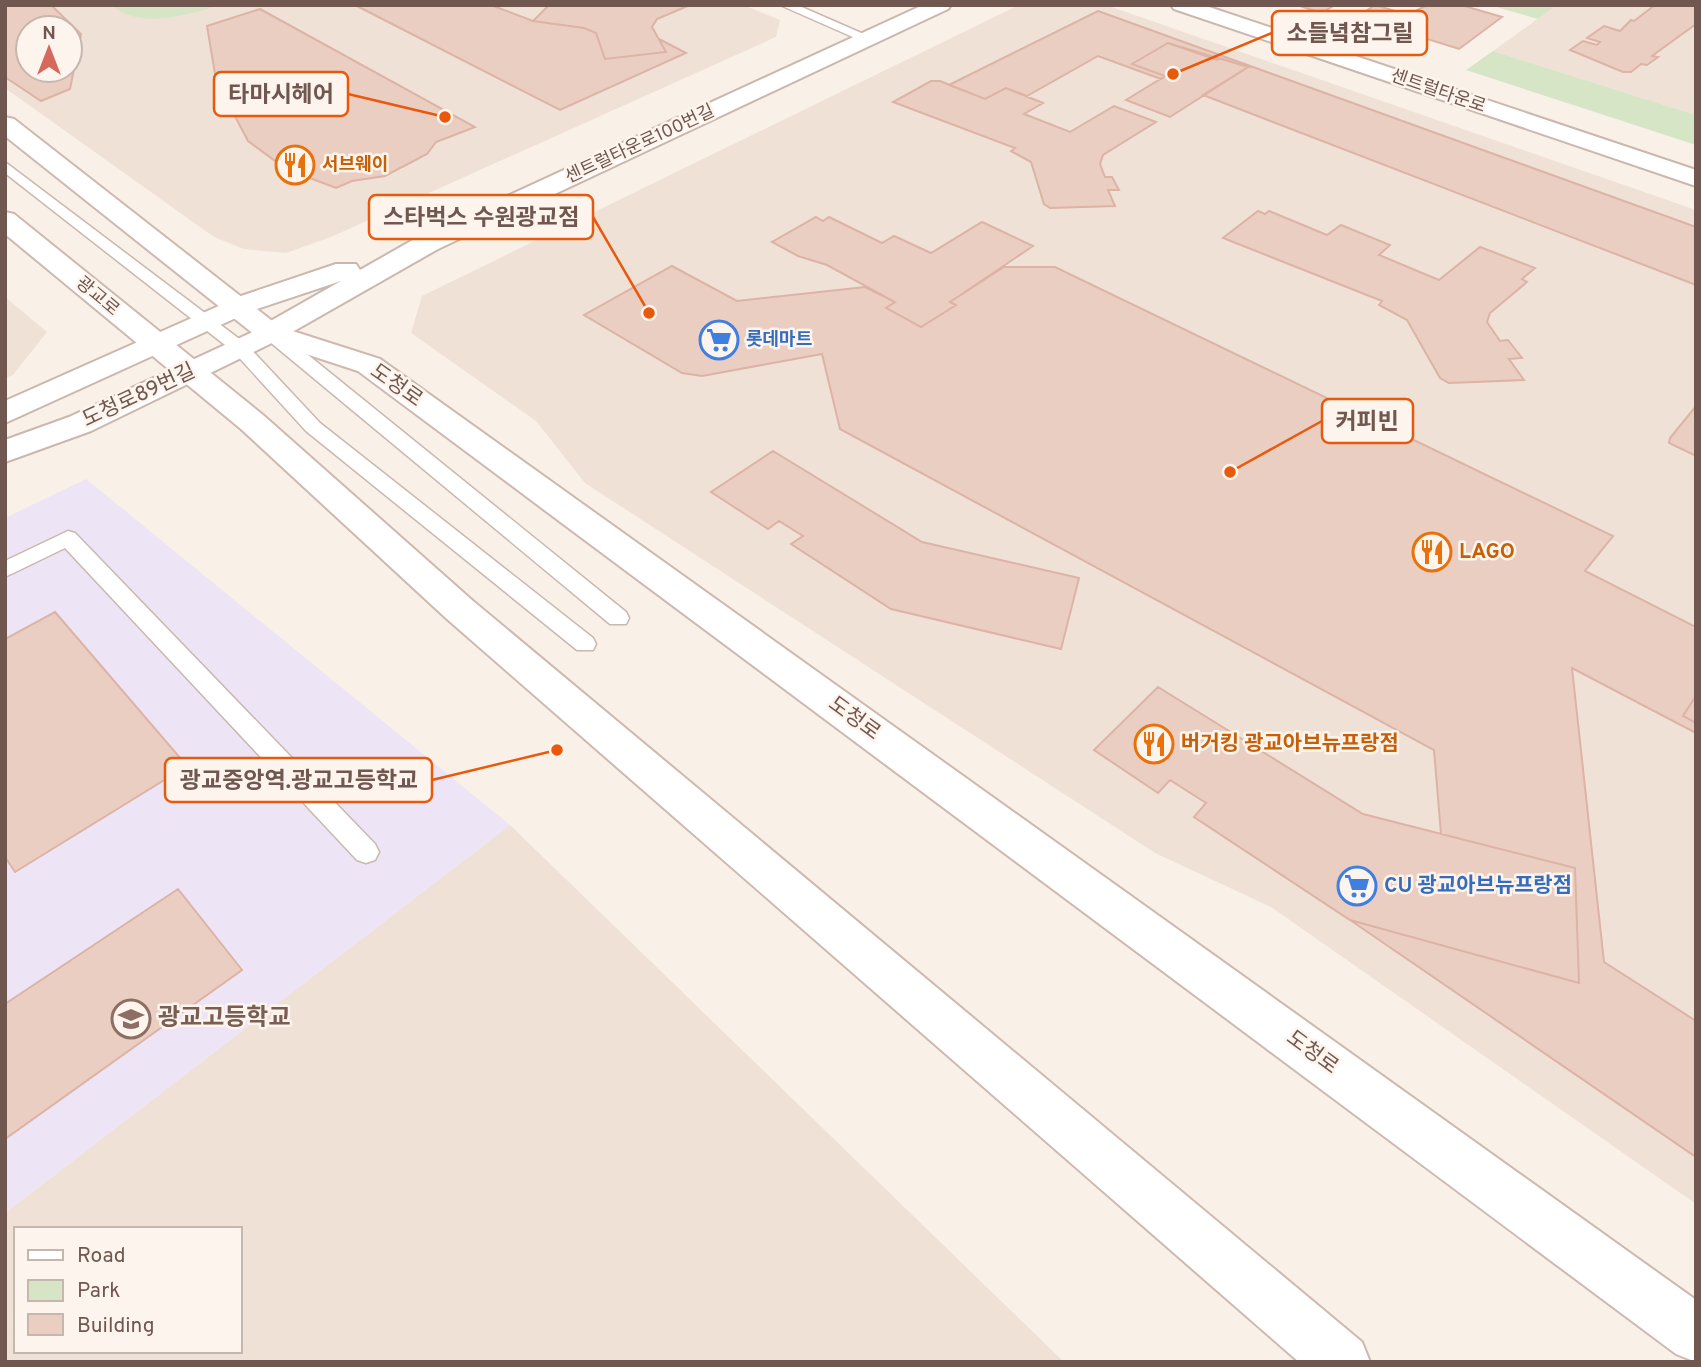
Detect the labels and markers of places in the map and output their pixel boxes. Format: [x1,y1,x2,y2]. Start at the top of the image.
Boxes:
callout: 소들녘참그릴 [1272,11,1427,55]
callout: 타마시헤어 [214,72,348,116]
restaurant icon: 서브웨이 [274,144,316,186]
place label: 서브웨이 [322,154,388,177]
callout: 스타벅스 수원광교점 [369,195,593,239]
supermarket icon: 롯데마트 [698,319,740,361]
place label: 롯데마트 [746,329,812,352]
callout: 커피빈 [1322,399,1413,443]
restaurant icon: LAGO [1411,531,1453,573]
place label: LAGO [1459,539,1515,566]
restaurant icon: 버거킹 광교아브뉴프랑점 [1133,723,1175,765]
place label: 버거킹 광교아브뉴프랑점 [1181,731,1399,758]
callout: 광교중앙역.광교고등학교 [165,758,432,802]
supermarket icon: CU 광교아브뉴프랑점 [1336,865,1378,907]
place label: CU 광교아브뉴프랑점 [1384,873,1572,900]
school or university icon: 광교고등학교 [110,998,152,1040]
place label: 광교고등학교 [158,1004,290,1034]

